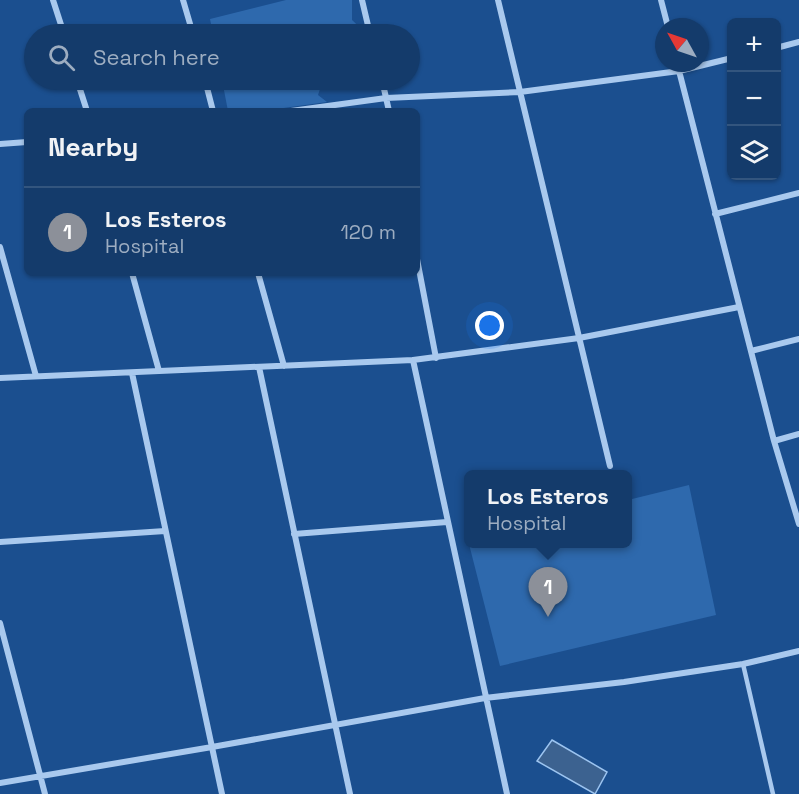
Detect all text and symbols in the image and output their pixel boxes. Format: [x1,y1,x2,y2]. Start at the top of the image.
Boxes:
north arrow [655,18,709,72]
map controls [727,18,781,180]
button: + [727,18,781,72]
search box [24,24,420,90]
icon: search [45,41,78,74]
text: Search here [93,43,220,71]
button: − [727,72,781,126]
button: layers [727,126,781,180]
text: Nearby [48,130,138,164]
text: Los Esteros [105,205,227,233]
text: 1 [63,219,72,245]
text: 120 m [340,219,396,245]
text: Hospital [105,233,184,259]
your location [475,311,504,340]
popup [464,470,632,548]
text: Los Esteros [487,482,609,510]
text: Hospital [487,510,567,536]
pin: 1 [528,568,568,617]

